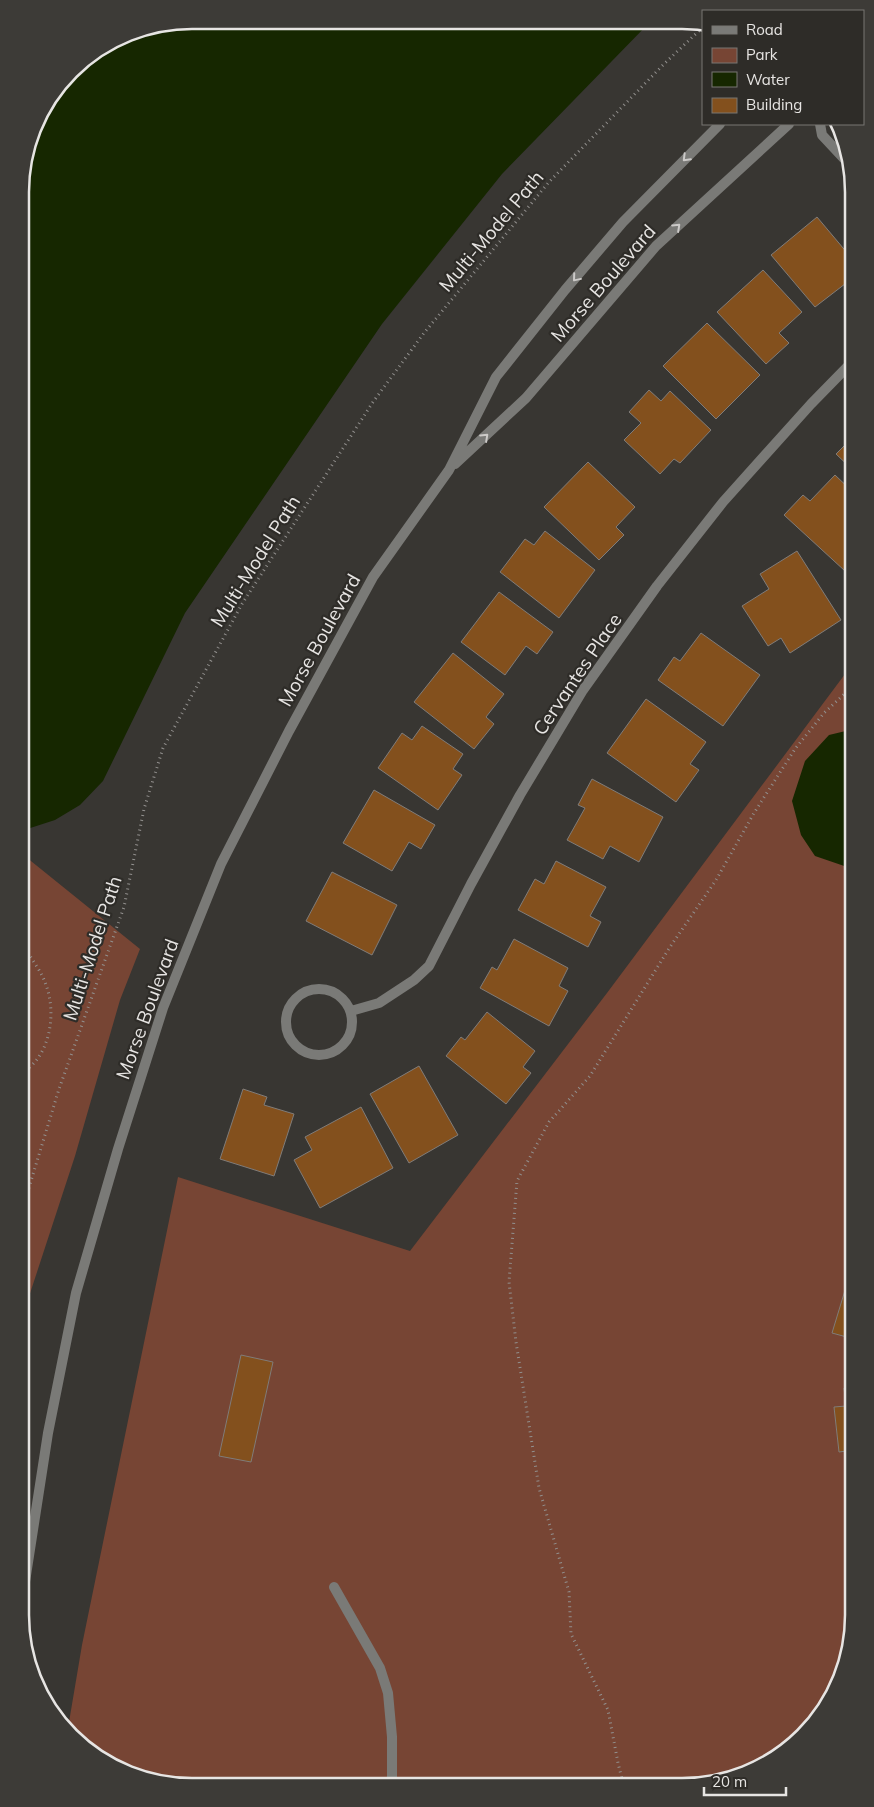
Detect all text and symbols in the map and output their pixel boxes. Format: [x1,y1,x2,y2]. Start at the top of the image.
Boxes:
legend [702,10,864,125]
text: Road [746,20,783,39]
text: Park [746,45,778,64]
text: Water [746,70,790,89]
text: Building [746,95,802,114]
one-way arrow [682,153,691,162]
street label: Multi-Model Path [433,166,549,296]
street label: Morse Boulevard [546,219,660,347]
one-way arrow [671,224,680,233]
one-way arrow [573,272,581,281]
one-way arrow [479,433,488,442]
street label: Multi-Model Path [205,491,305,631]
street label: Morse Boulevard [273,570,365,710]
street label: Cervantes Place [527,609,627,739]
street label: Multi-Model Path [57,873,127,1023]
street label: Morse Boulevard [110,936,184,1082]
scale bar [704,1764,786,1796]
text: 20 m [712,1772,747,1791]

